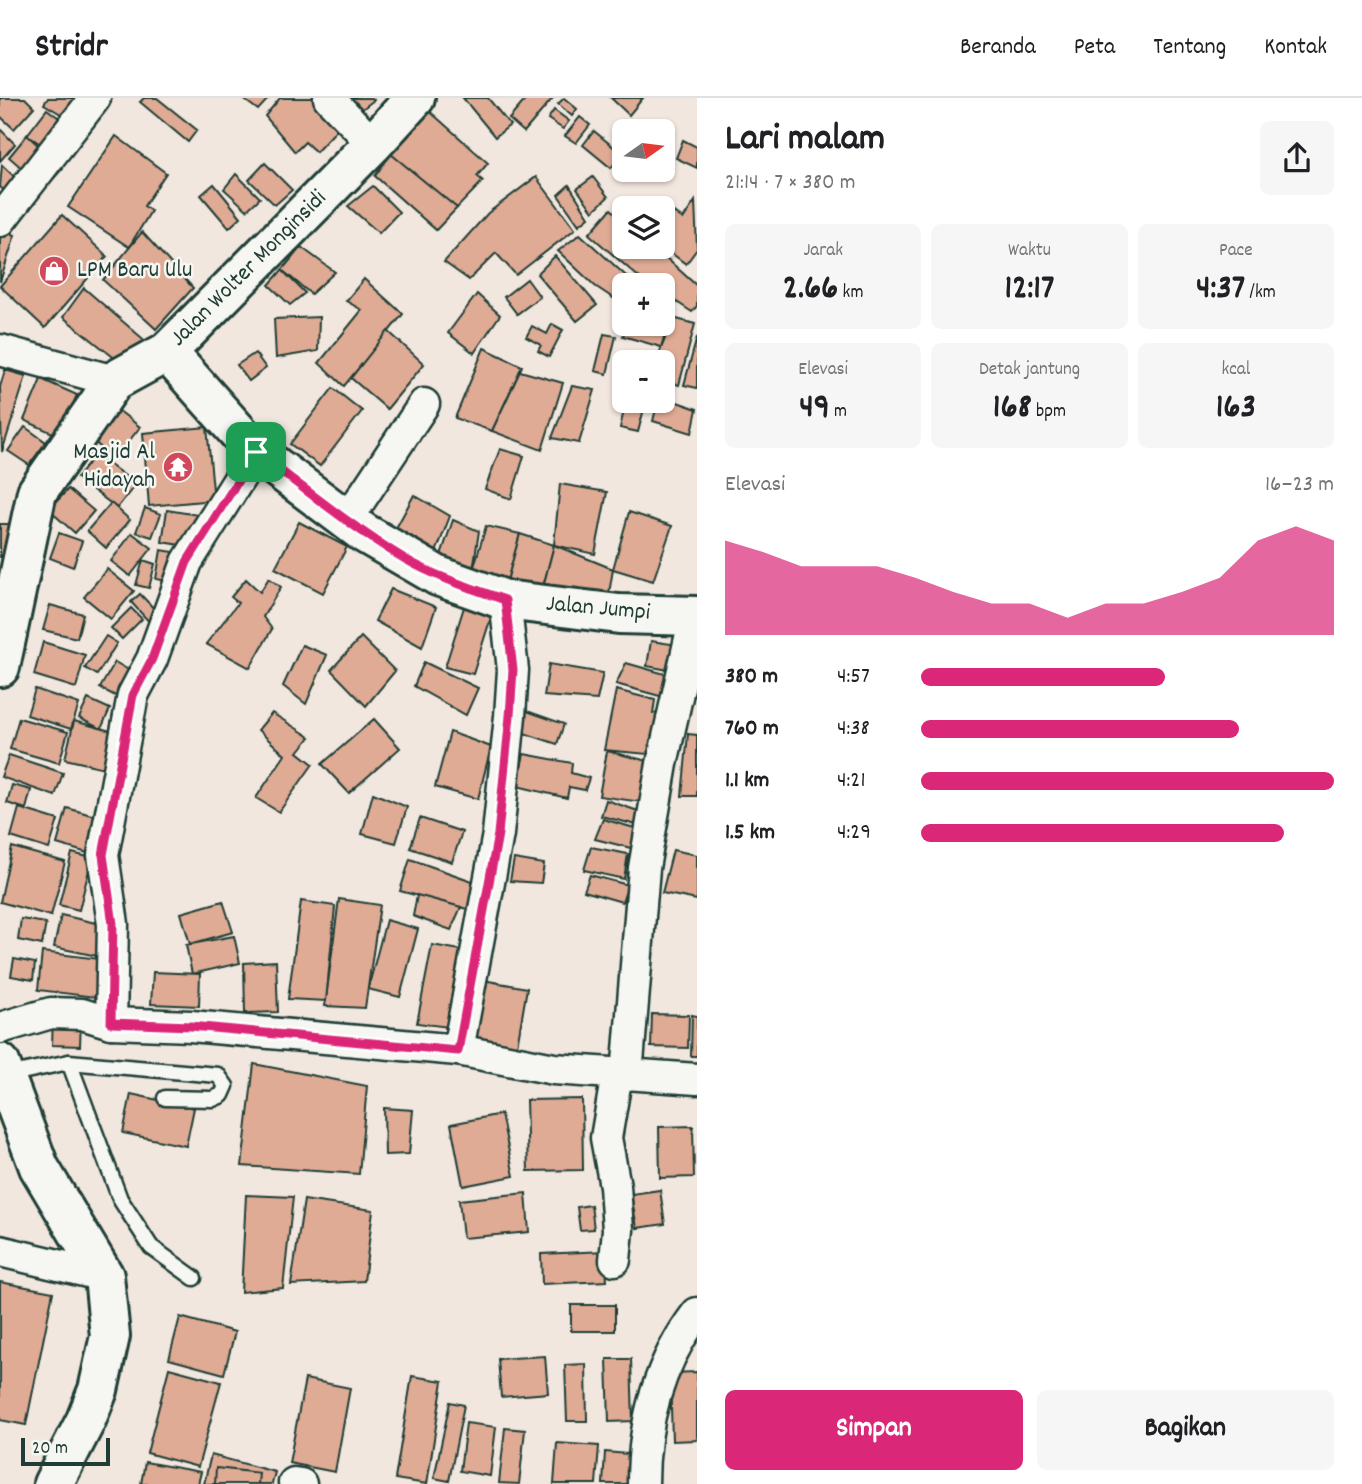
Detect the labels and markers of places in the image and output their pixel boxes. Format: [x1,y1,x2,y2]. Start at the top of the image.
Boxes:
shop icon: LPM Baru Ulu [37,254,71,288]
place label: LPM Baru Ulu [77,254,192,288]
pin [226,422,286,482]
place label: Masjid Al Hidayah [73,436,155,498]
temple icon: Masjid Al Hidayah [161,450,195,484]

